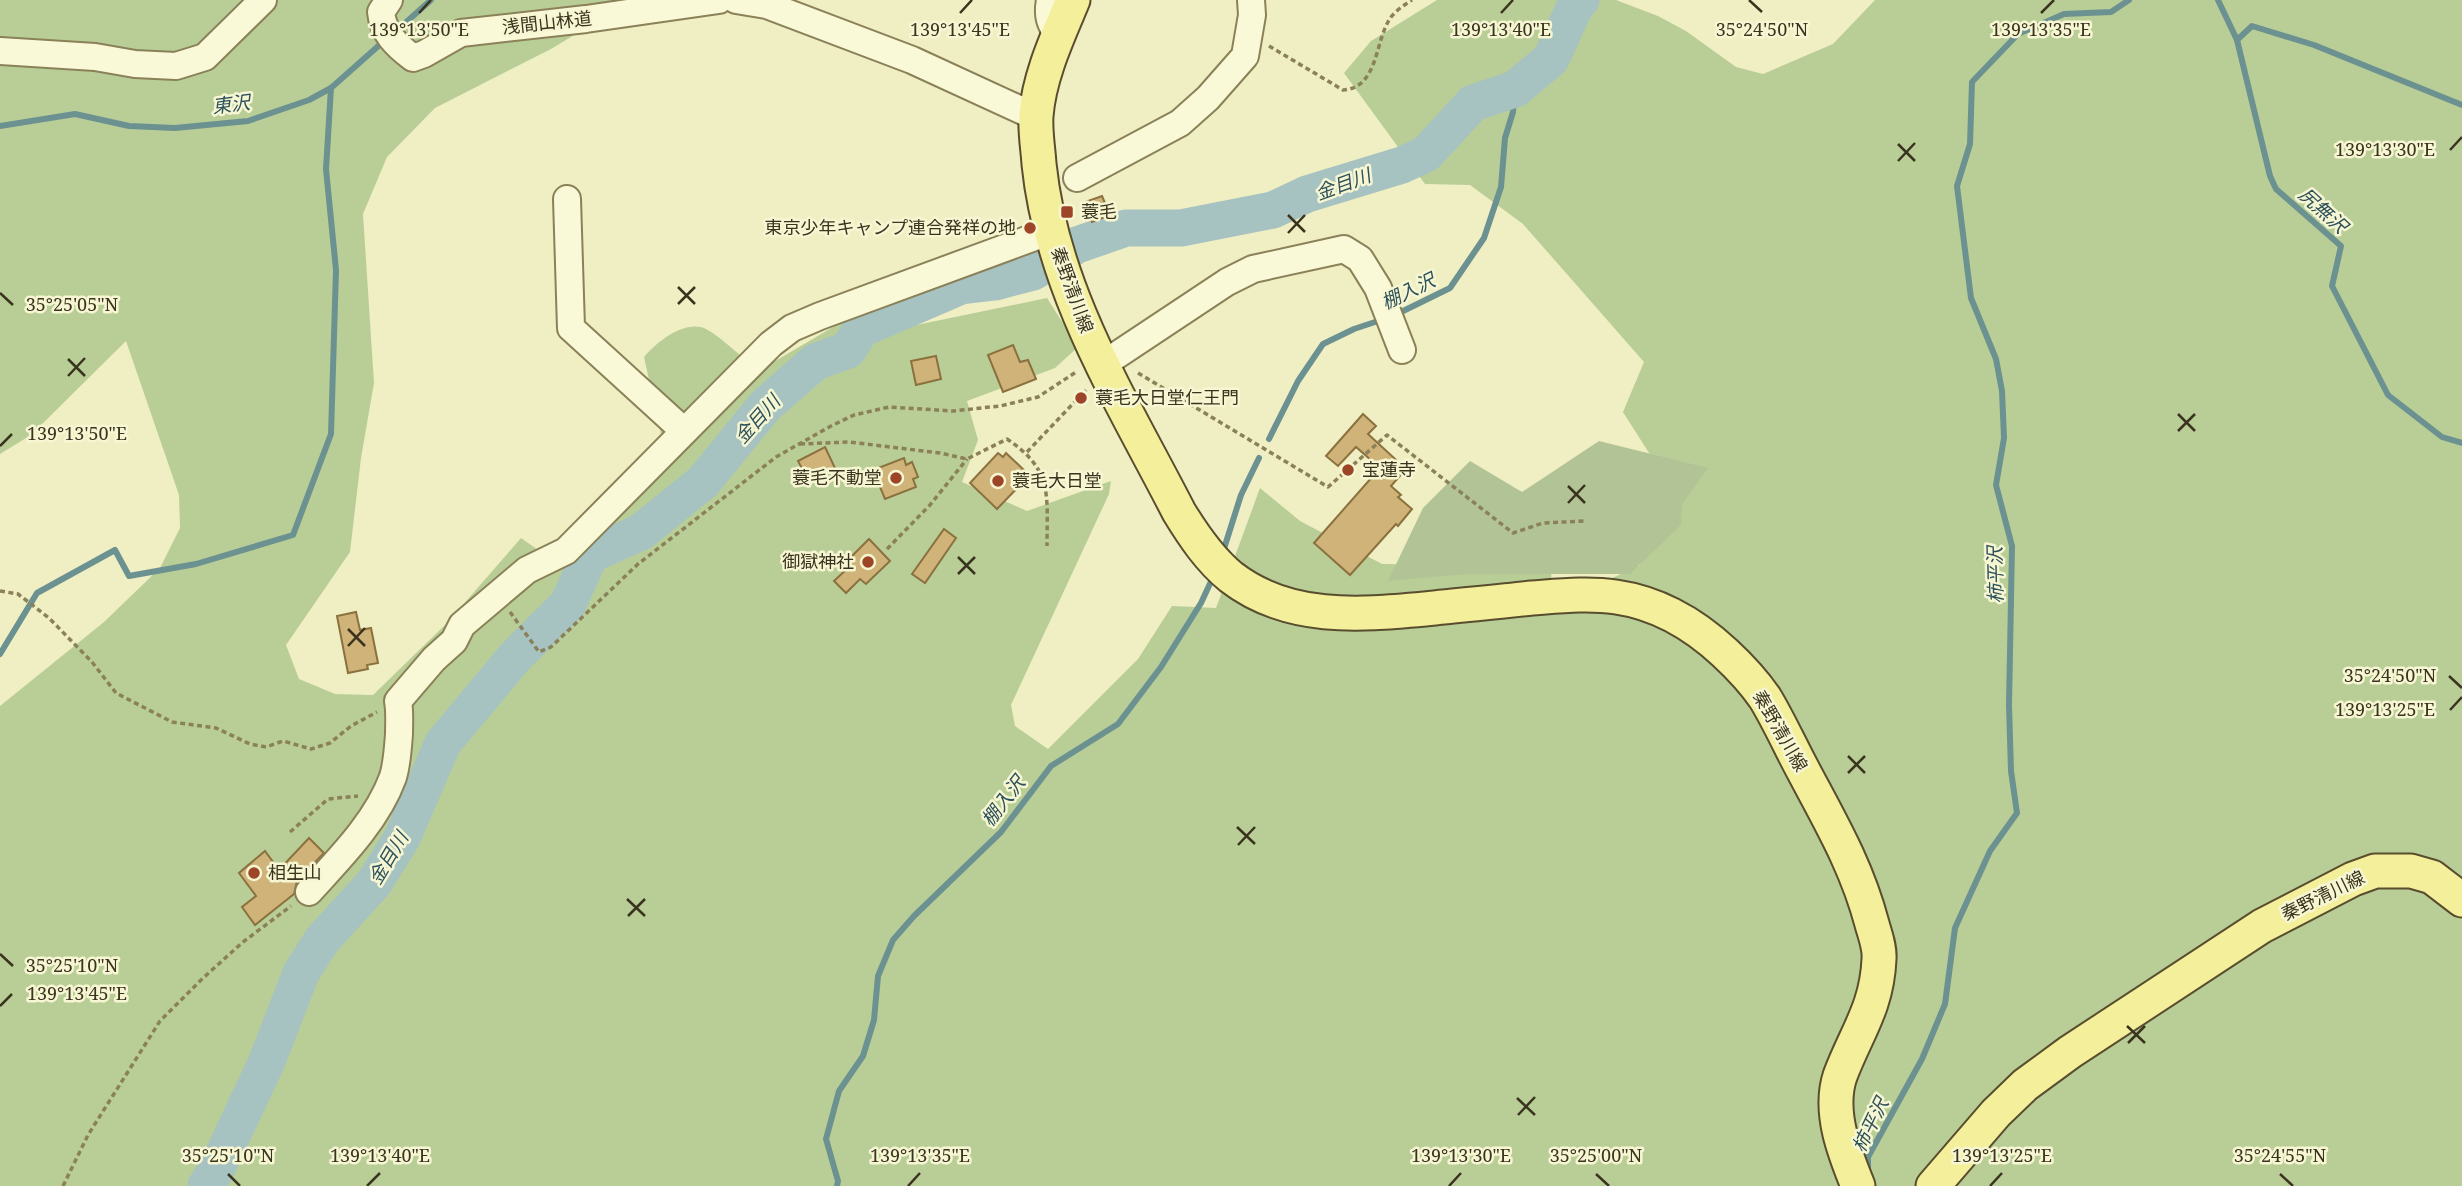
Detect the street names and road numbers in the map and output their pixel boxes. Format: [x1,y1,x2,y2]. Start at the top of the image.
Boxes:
street label: 浅間山林道 [501,5,593,39]
street label: 秦野清川線 [1046,243,1100,336]
street label: 秦野清川線 [1748,686,1814,775]
street label: 秦野清川線 [2277,865,2368,926]

